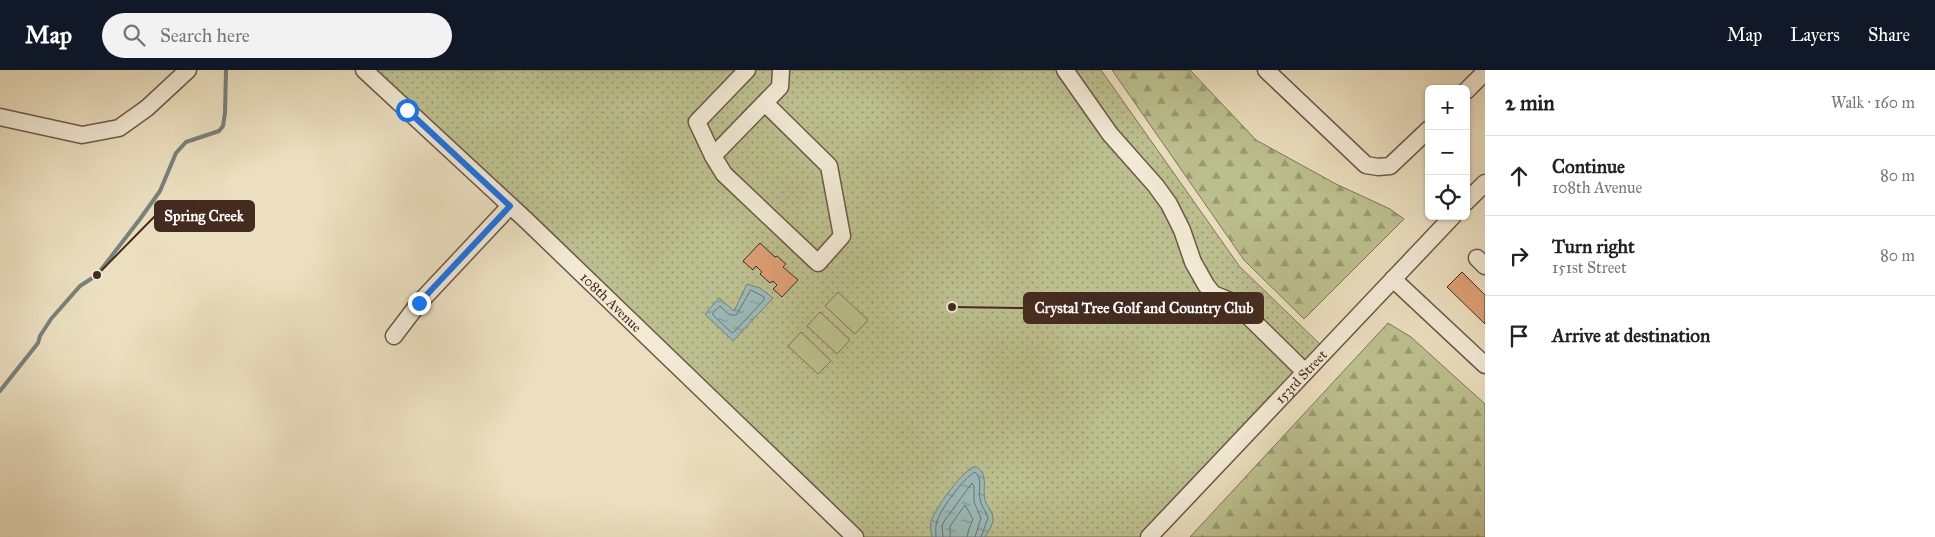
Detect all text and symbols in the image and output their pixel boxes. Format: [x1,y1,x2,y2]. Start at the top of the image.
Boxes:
search box [102,13,452,58]
text: Map [25,20,72,50]
icon: search [120,21,148,49]
text: Search here [160,24,250,47]
text: Map [1727,24,1762,46]
text: Layers [1790,24,1840,46]
text: Share [1868,24,1910,46]
map controls [1425,85,1470,220]
button: + [1425,85,1470,130]
text: 2 min [1505,90,1555,116]
text: Walk · 160 m [1831,93,1915,112]
route start [396,99,419,122]
button: − [1425,130,1470,175]
text: Continue [1552,155,1625,178]
icon: ahead [1505,162,1533,190]
text: 80 m [1880,166,1915,185]
button: locate [1425,175,1470,220]
text: 108th Avenue [1552,178,1642,197]
callout: Spring Creek [155,201,254,231]
text: Spring Creek [164,207,245,226]
text: Turn right [1552,235,1635,258]
icon: right [1505,242,1533,270]
text: 80 m [1880,246,1915,265]
text: 151st Street [1552,258,1627,277]
street label: 108th Avenue [577,269,646,336]
route end [408,292,431,315]
callout: Crystal Tree Golf and Country Club [1024,293,1263,323]
text: Crystal Tree Golf and Country Club [1034,299,1254,318]
icon: arrive [1505,322,1533,350]
text: Arrive at destination [1552,324,1710,347]
street label: 153rd Street [1272,346,1330,407]

